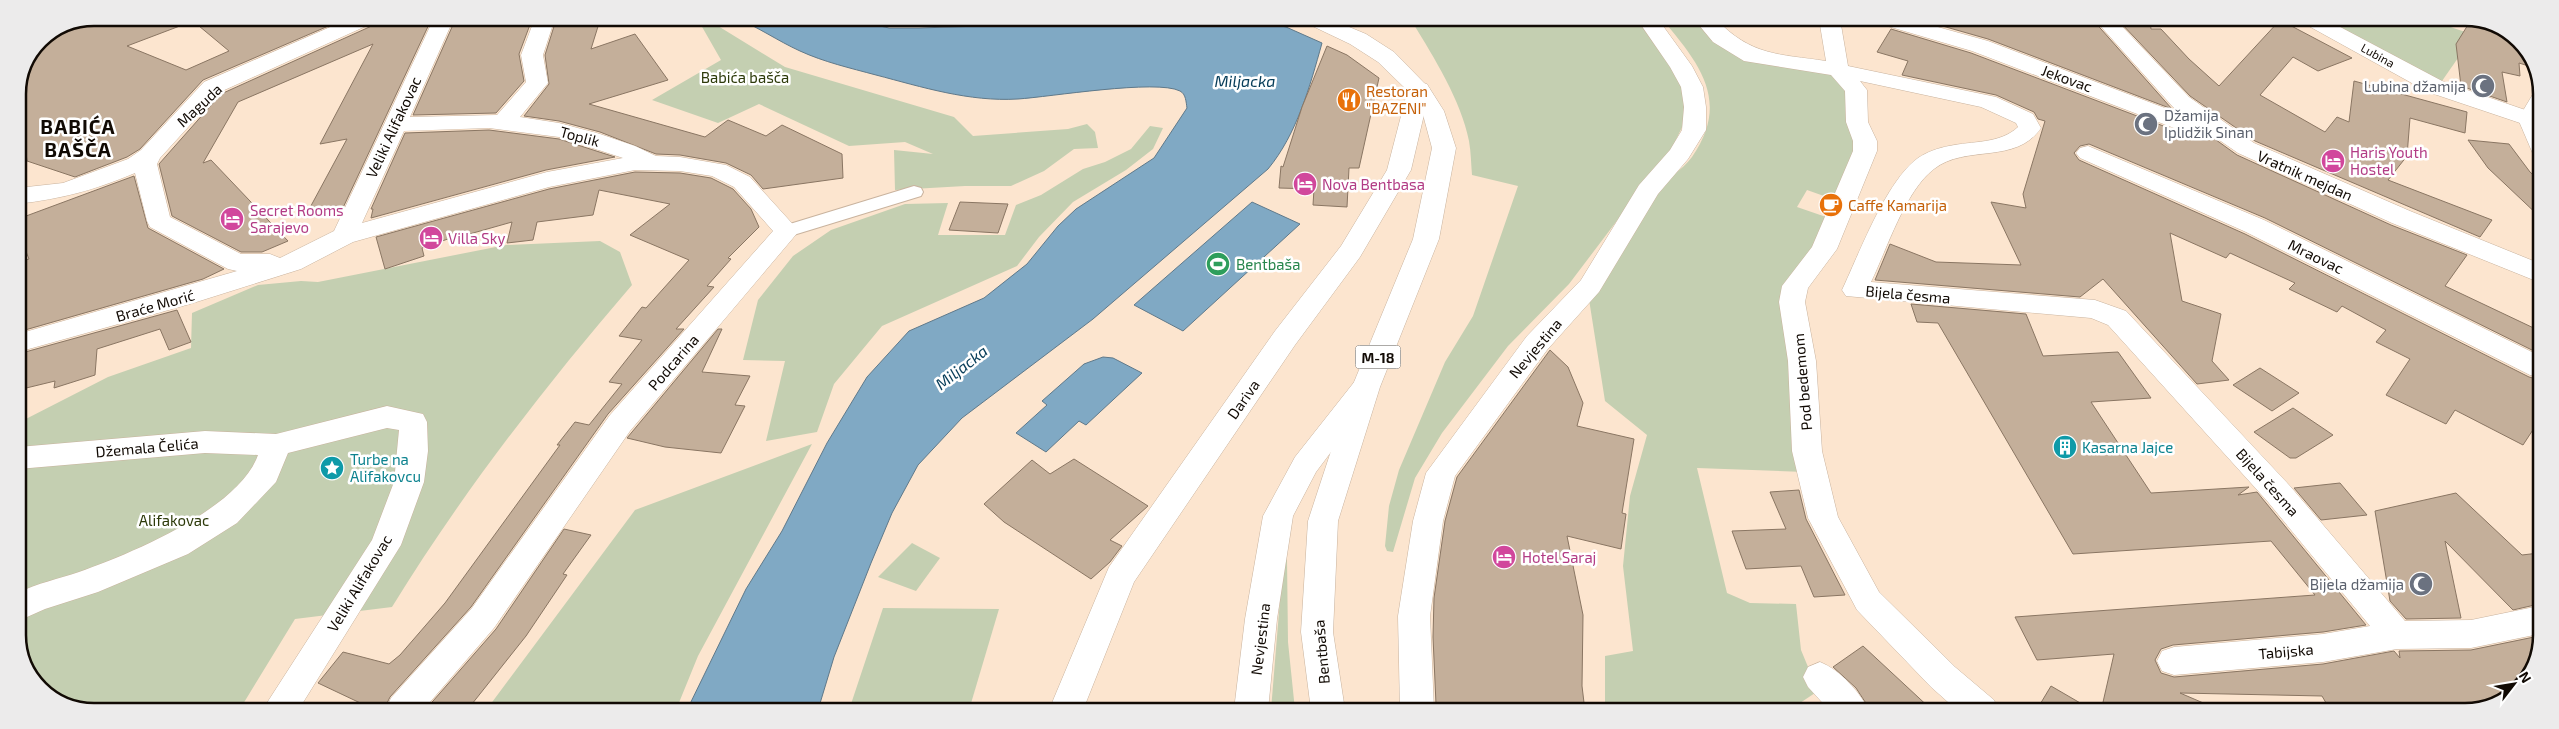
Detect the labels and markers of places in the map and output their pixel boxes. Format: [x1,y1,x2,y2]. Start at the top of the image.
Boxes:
mosque icon: Lubina džamija [2470,73,2496,99]
place label: Lubina džamija [2364,77,2466,96]
place label: Restoran "BAZENI" [1366,82,1428,117]
restaurant icon: Restoran "BAZENI" [1336,87,1362,113]
place label: Džamija Iplidžik Sinan [2164,106,2253,141]
mosque icon: Džamija Iplidžik Sinan [2133,111,2159,137]
place label: Haris Youth Hostel [2350,143,2428,178]
hotel icon: Haris Youth Hostel [2320,148,2346,174]
hotel icon: Nova Bentbasa [1292,171,1318,197]
place label: Nova Bentbasa [1322,175,1425,193]
cafe icon: Caffe Kamarija [1818,192,1844,218]
place label: Caffe Kamarija [1848,196,1947,215]
place label: Secret Rooms Sarajevo [250,201,344,237]
hotel icon: Secret Rooms Sarajevo [219,206,245,232]
hotel icon: Villa Sky [418,225,444,251]
place label: Villa Sky [448,229,505,247]
sports icon: Bentbaša [1205,251,1231,277]
place label: Bentbaša [1236,255,1300,273]
building icon: Kasarna Jajce [2052,434,2078,460]
place label: Kasarna Jajce [2082,438,2173,457]
place label: Turbe na Alifakovcu [350,450,421,485]
place icon: Turbe na Alifakovcu [319,455,345,481]
hotel icon: Hotel Saraj [1491,544,1517,570]
place label: Hotel Saraj [1522,548,1596,567]
mosque icon: Bijela džamija [2408,571,2434,597]
place label: Bijela džamija [2310,575,2404,594]

